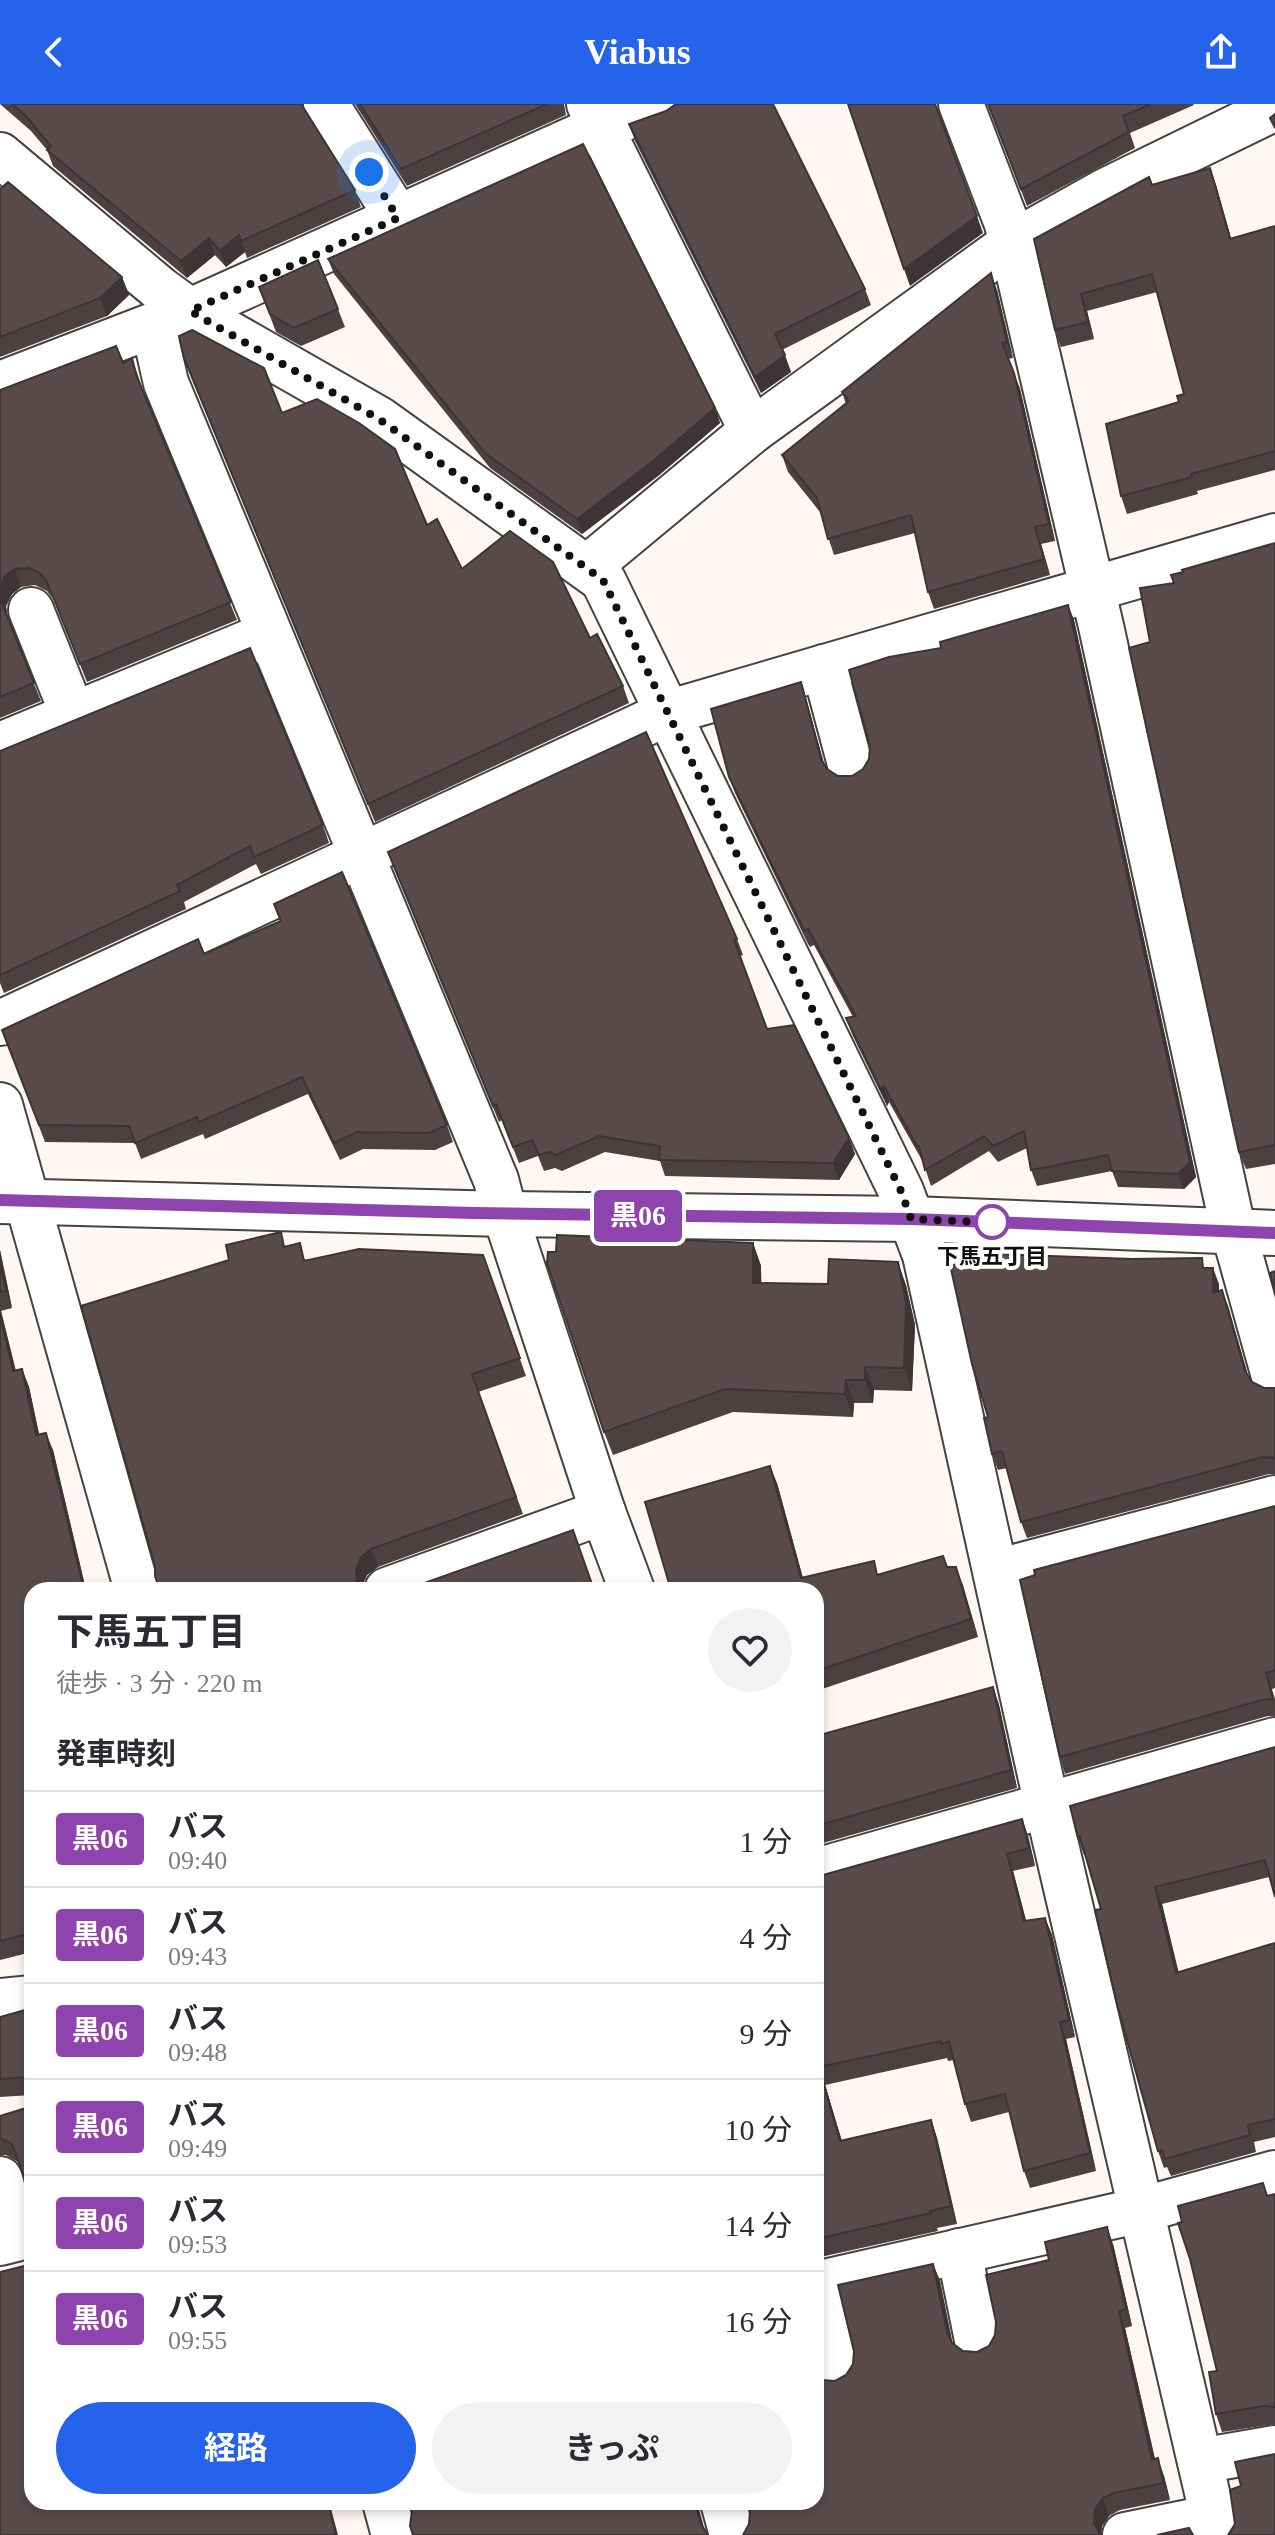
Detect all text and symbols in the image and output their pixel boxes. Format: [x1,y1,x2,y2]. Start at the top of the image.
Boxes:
icon: back [32,30,76,74]
icon: share [1199,30,1243,74]
text: Viabus [584,32,691,72]
your location [349,152,389,192]
line badge: 黒06 [592,1190,684,1242]
text: 黒06 [610,1200,666,1231]
marker: 下馬五丁目 [975,1205,1009,1239]
place label: 下馬五丁目 [937,1244,1047,1269]
button: heart [708,1608,792,1692]
text: 下馬五丁目 [56,1611,246,1653]
text: 徒歩 · 3 分 · 220 m [56,1669,263,1698]
text: 発車時刻 [56,1737,176,1770]
text: バス [168,1810,228,1843]
text: 黒06 [72,1823,128,1854]
text: 1 分 [740,1825,792,1858]
text: 09:40 [168,1846,227,1875]
text: バス [168,1906,228,1939]
text: 黒06 [72,1919,128,1950]
text: 4 分 [740,1921,792,1954]
text: 09:43 [168,1942,227,1971]
text: バス [168,2002,228,2035]
text: 黒06 [72,2015,128,2046]
text: 9 分 [740,2017,792,2050]
text: 09:48 [168,2038,227,2067]
text: バス [168,2098,228,2131]
text: 黒06 [72,2111,128,2142]
text: 10 分 [725,2113,792,2146]
text: 09:49 [168,2134,227,2163]
text: バス [168,2194,228,2227]
text: 黒06 [72,2207,128,2238]
text: 14 分 [725,2209,792,2242]
text: 09:53 [168,2230,227,2259]
text: バス [168,2290,228,2323]
text: 黒06 [72,2303,128,2334]
text: 16 分 [725,2305,792,2338]
text: 09:55 [168,2326,227,2355]
button: 経路 [56,2402,416,2494]
button: きっぷ [432,2402,792,2494]

